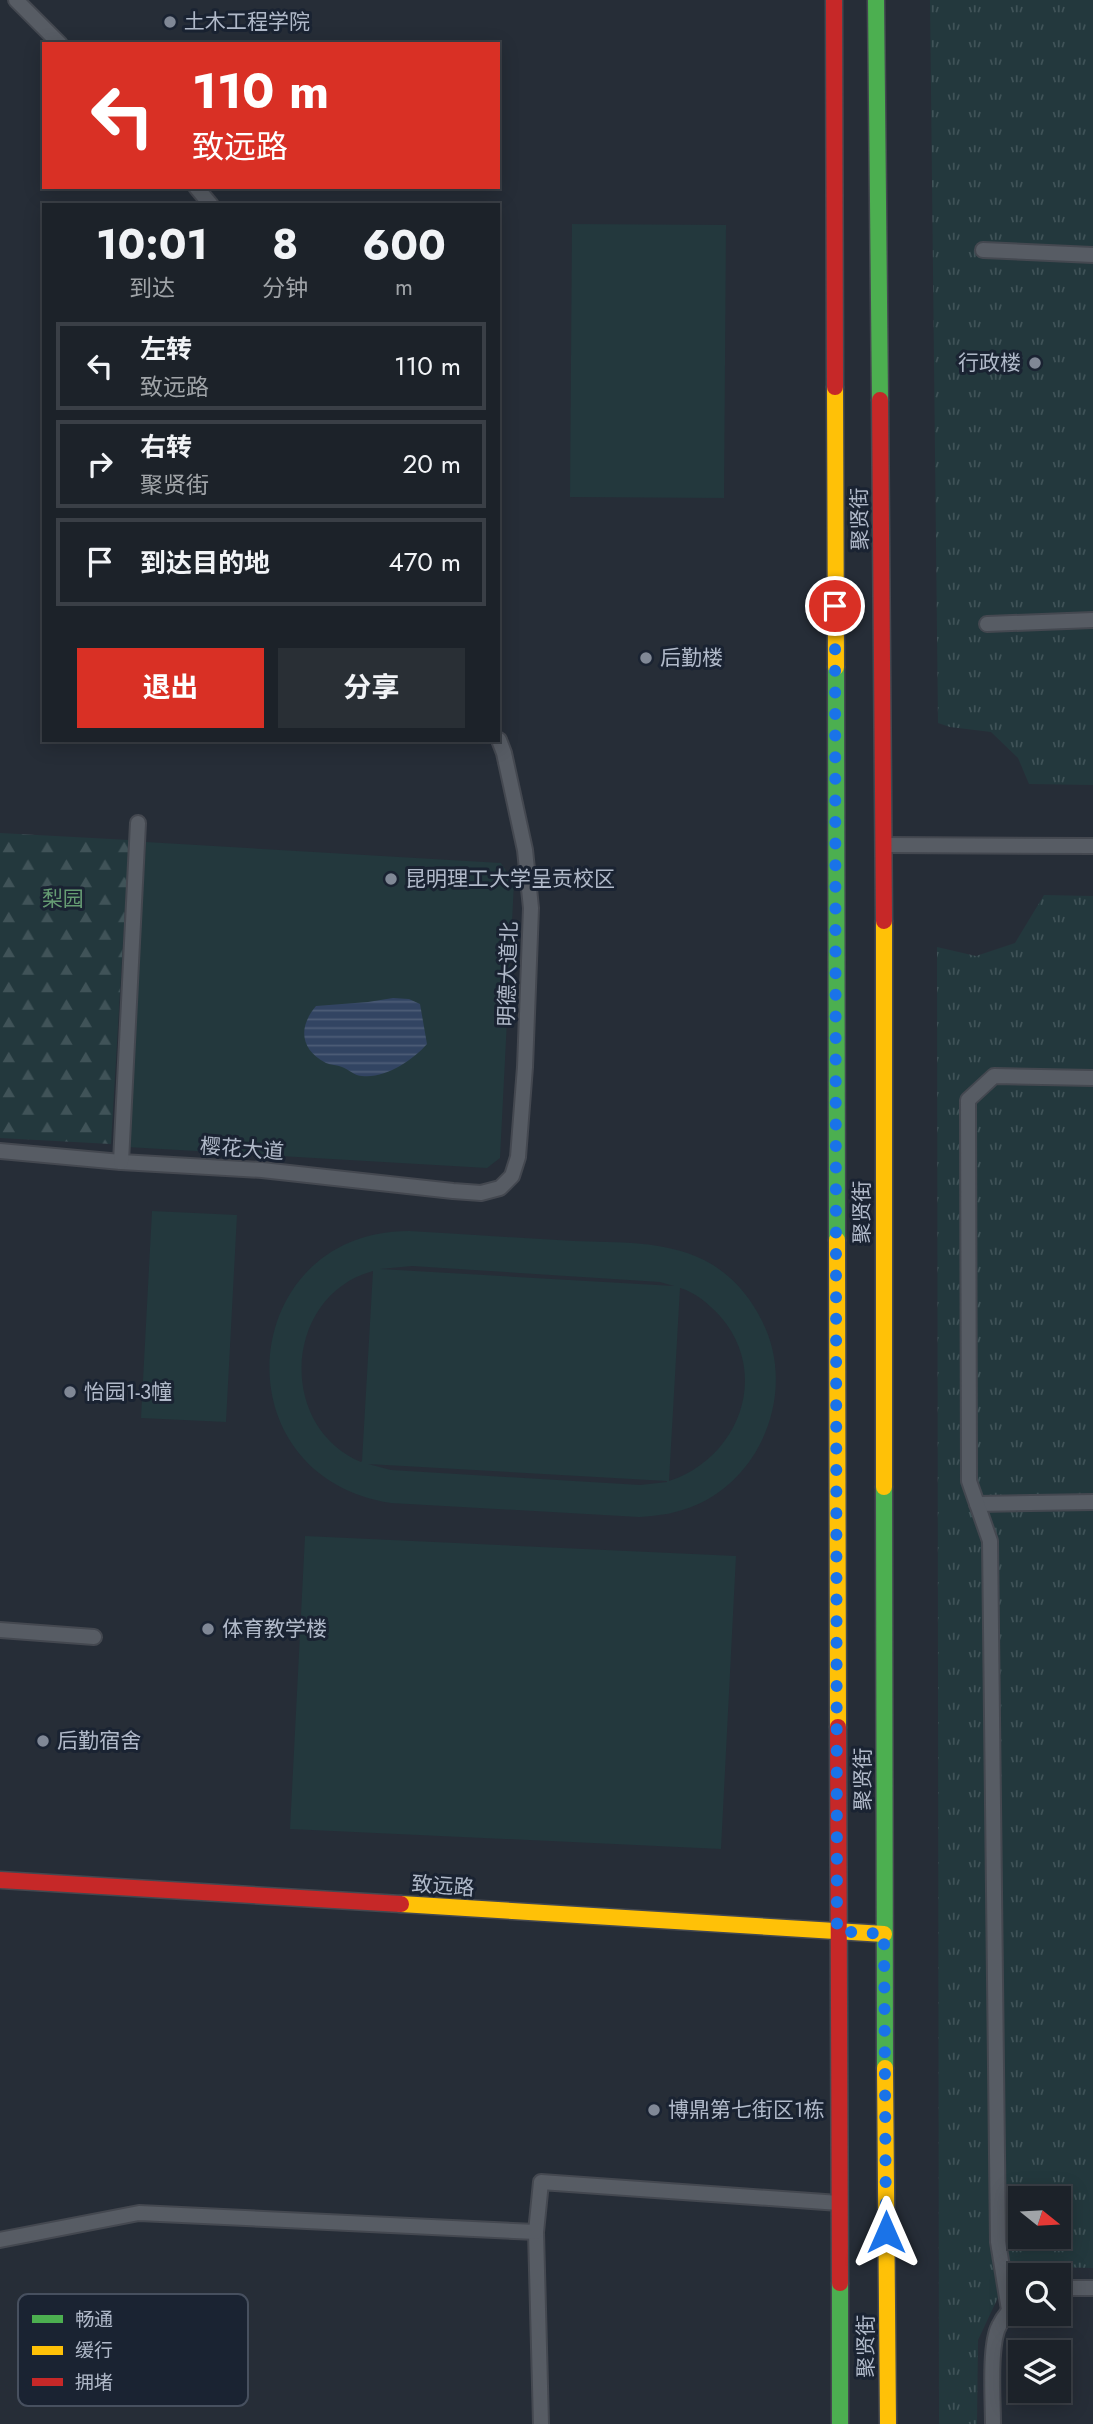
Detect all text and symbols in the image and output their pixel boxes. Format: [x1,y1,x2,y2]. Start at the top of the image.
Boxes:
place label: 土木工程学院 [184,7,310,37]
marker: 土木工程学院 [162,14,178,30]
text: 110 m [192,56,329,126]
icon: left [77,70,168,161]
text: 致远路 [192,124,288,170]
text: 10:01 [96,214,208,275]
text: 8 [272,214,298,275]
text: 600 [362,215,446,276]
text: m [395,270,413,304]
text: 到达 [129,271,175,305]
text: 分钟 [262,271,308,305]
text: 左转 [140,330,192,368]
icon: left [81,347,119,385]
text: 110 m [394,347,461,385]
place label: 行政楼 [958,348,1021,378]
marker: 行政楼 [1027,355,1043,371]
text: 致远路 [140,370,209,404]
text: 右转 [140,428,192,466]
icon: right [81,445,119,483]
text: 20 m [403,445,461,483]
text: 聚贤街 [140,468,209,502]
street label: 聚贤街 [844,487,876,551]
icon: arrive [81,543,119,581]
text: 470 m [389,543,461,581]
text: 到达目的地 [140,544,270,582]
pin [805,576,865,636]
icon: arrive [816,587,854,625]
place label: 后勤楼 [660,643,723,673]
button: 退出 [77,648,264,728]
button: 分享 [278,648,465,728]
marker: 后勤楼 [638,650,654,666]
place label: 昆明理工大学呈贡校区 [405,864,615,894]
marker: 昆明理工大学呈贡校区 [383,871,399,887]
park label: 梨园 [42,884,84,914]
street label: 明德大道北 [491,921,525,1027]
street label: 樱花大道 [199,1131,285,1167]
street label: 聚贤街 [847,1181,877,1244]
place label: 怡园1-3幢 [84,1377,172,1407]
marker: 怡园1-3幢 [62,1384,78,1400]
place label: 体育教学楼 [222,1614,327,1644]
marker: 体育教学楼 [200,1621,216,1637]
place label: 后勤宿舍 [57,1726,141,1756]
marker: 后勤宿舍 [35,1733,51,1749]
street label: 聚贤街 [848,1748,878,1811]
street label: 致远路 [411,1869,475,1903]
place label: 博鼎第七街区1栋 [668,2095,824,2125]
marker: 博鼎第七街区1栋 [646,2102,662,2118]
north arrow [1008,2186,1071,2249]
map controls [1008,2186,1071,2403]
position arrow [849,2195,923,2269]
button: search [1008,2263,1071,2326]
legend [18,2294,248,2406]
text: 畅通 [75,2306,113,2333]
street label: 聚贤街 [851,2315,881,2378]
text: 缓行 [75,2337,113,2364]
button: layers [1008,2340,1071,2403]
text: 拥堵 [75,2369,113,2396]

